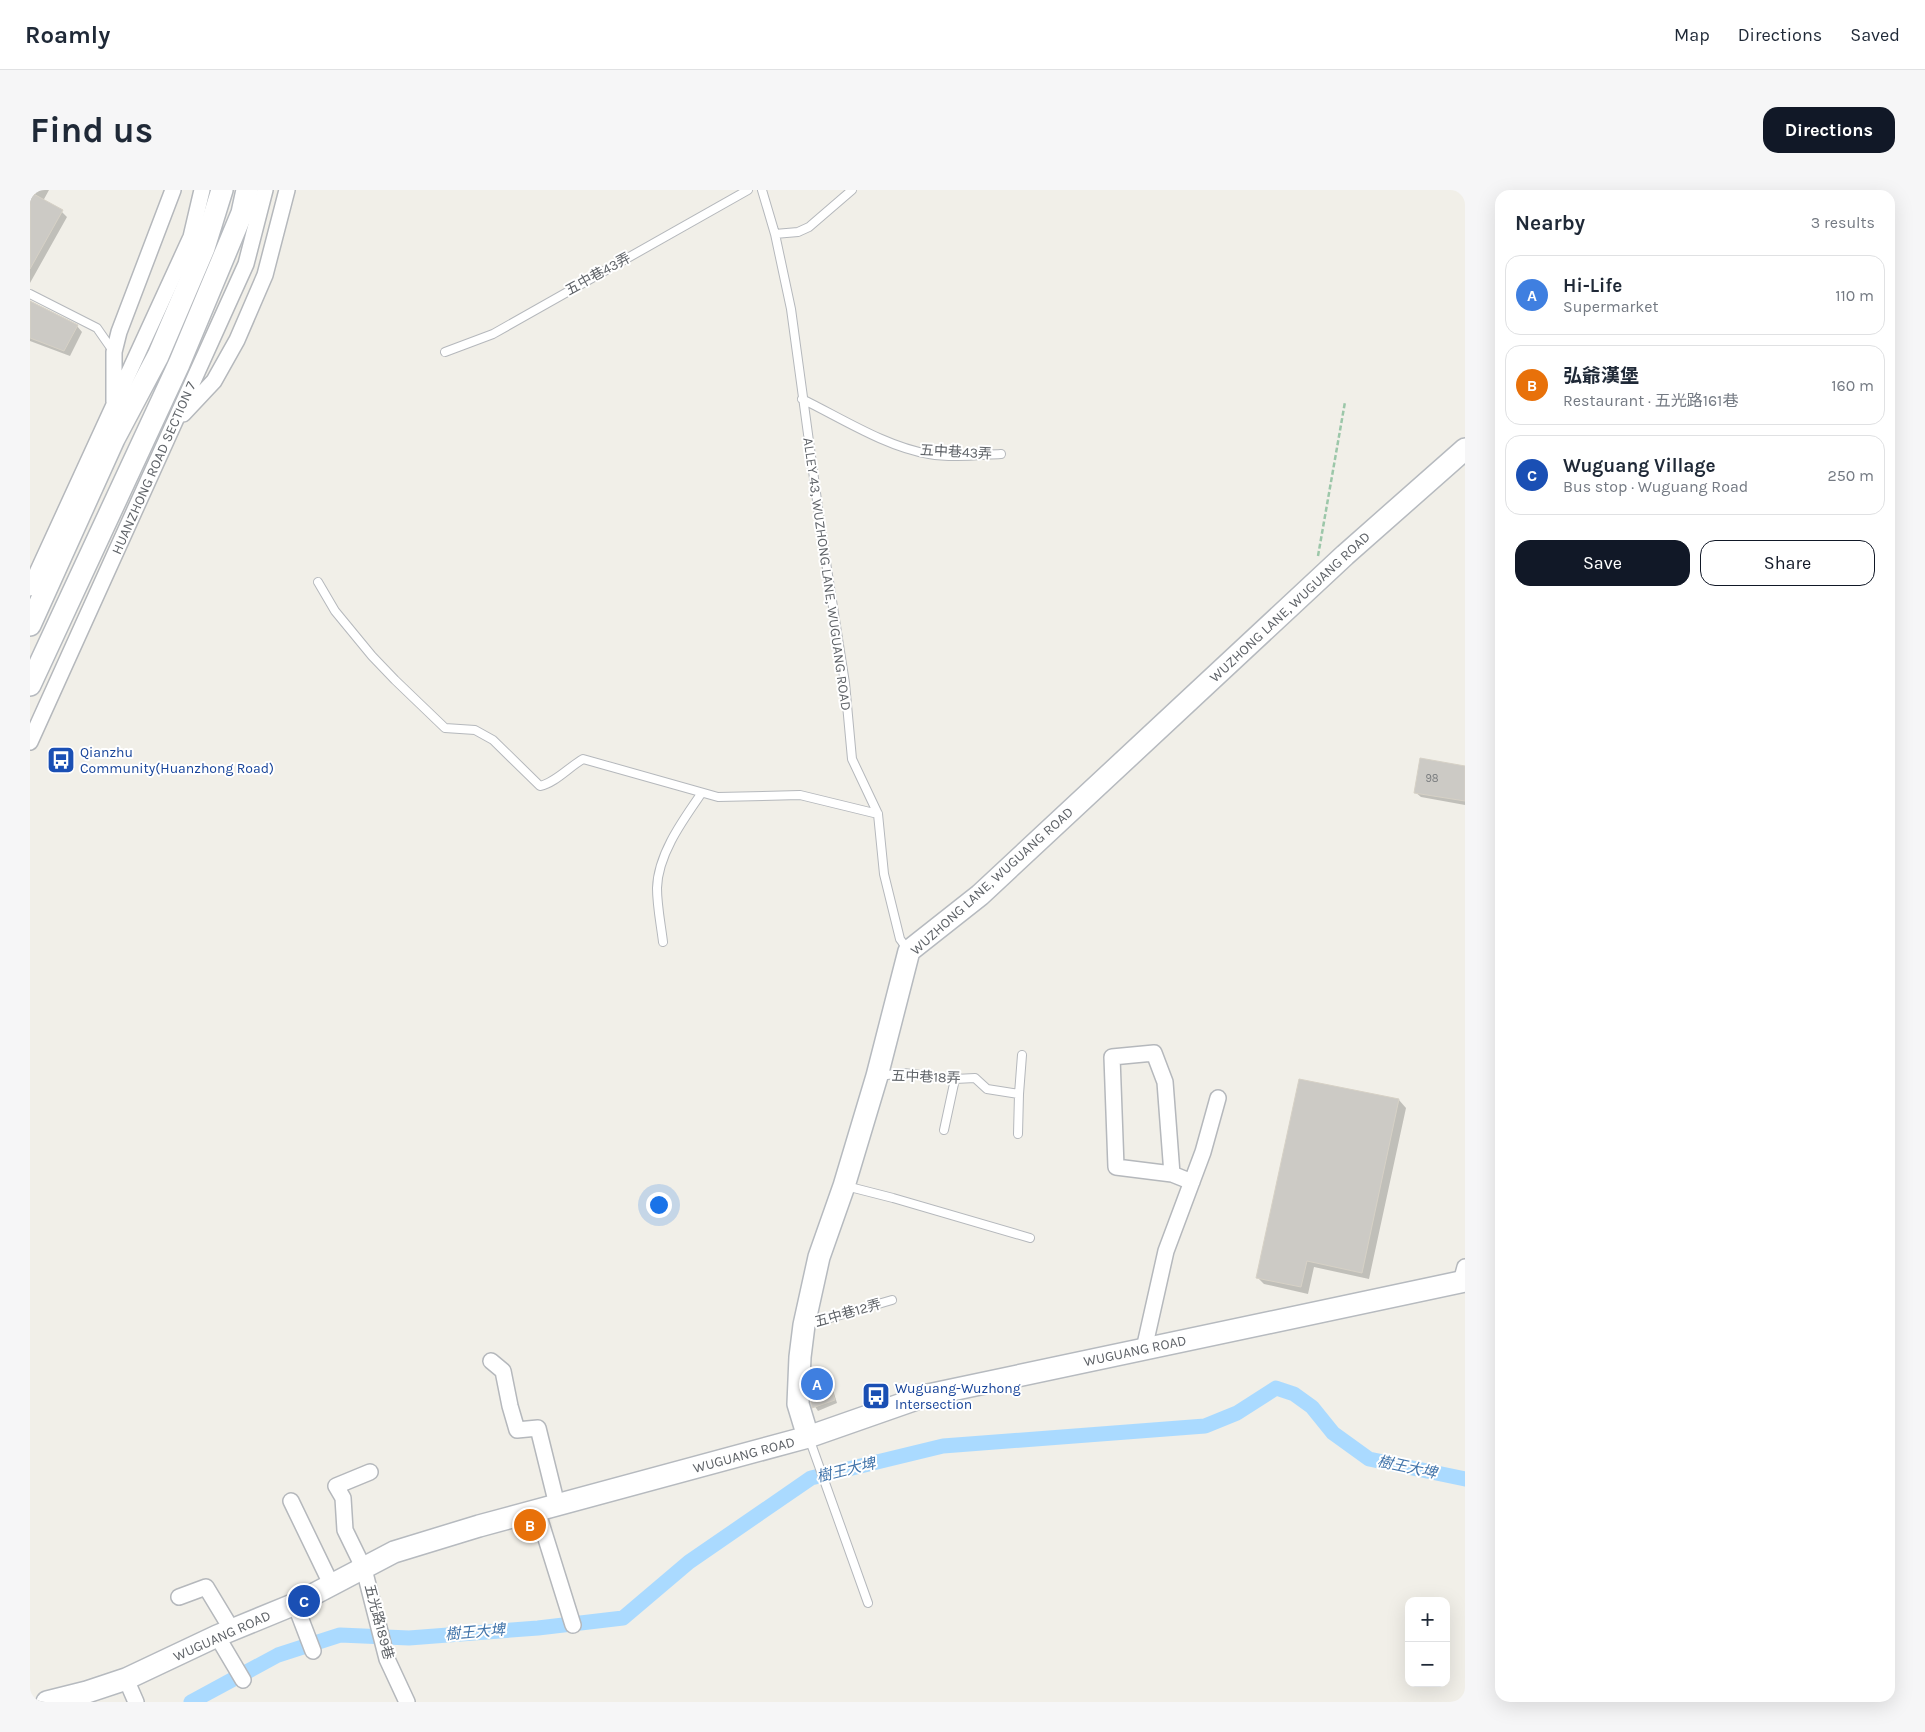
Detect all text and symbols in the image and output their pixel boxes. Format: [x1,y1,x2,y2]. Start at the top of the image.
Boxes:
text: Roamly [25,21,110,49]
text: Map [1674,24,1710,46]
text: Directions [1738,24,1822,46]
text: Saved [1850,24,1900,46]
button: Directions [1763,107,1895,153]
text: Find us [30,110,153,151]
text: Nearby [1515,211,1585,235]
text: 3 results [1811,213,1875,232]
street label: 五中巷43弄 [562,249,634,299]
text: Hi-Life [1563,275,1622,297]
text: A [1527,286,1537,305]
text: 110 m [1835,286,1874,305]
text: Supermarket [1563,297,1659,316]
text: 弘爺漢堡 [1563,365,1639,387]
text: B [1527,376,1537,395]
text: 160 m [1831,376,1874,395]
street label: HUANZHONG ROAD SECTION 7 [108,379,200,557]
text: Restaurant · 五光路161巷 [1563,391,1738,410]
street label: ALLEY 43, WUZHONG LANE, WUGUANG ROAD [799,436,855,712]
street label: 五中巷43弄 [920,442,992,462]
text: Wuguang Village [1563,455,1716,477]
text: C [1527,466,1537,485]
text: 250 m [1827,466,1874,485]
text: Bus stop · Wuguang Road [1563,477,1748,496]
street label: WUZHONG LANE, WUGUANG ROAD [1206,528,1374,686]
button: Save [1515,540,1690,586]
button: Share [1700,540,1875,586]
place label: Qianzhu Community(Huanzhong Road) [80,744,274,777]
bus stop icon: Qianzhu Community(Huanzhong Road) [46,745,76,775]
house number: 98 [1425,772,1439,785]
street label: WUZHONG LANE, WUGUANG ROAD [907,803,1077,959]
street label: 五中巷18弄 [891,1067,961,1087]
your location [646,1192,672,1218]
street label: 五中巷12弄 [813,1295,883,1331]
street label: WUGUANG ROAD [1082,1332,1188,1370]
pin: A [801,1365,833,1403]
place label: Wuguang-Wuzhong Intersection [895,1380,1021,1413]
bus stop icon: Wuguang-Wuzhong Intersection [861,1381,891,1411]
street label: WUGUANG ROAD [691,1433,797,1477]
water label: 樹王大埤 [1376,1452,1440,1482]
water label: 樹王大埤 [815,1454,879,1486]
pin: B [514,1506,546,1544]
pin: C [288,1582,320,1620]
street label: 五光路189巷 [361,1582,397,1662]
map controls [1405,1597,1450,1687]
button: + [1405,1597,1450,1642]
street label: WUGUANG ROAD [171,1607,273,1665]
water label: 樹王大埤 [444,1620,508,1644]
button: − [1405,1642,1450,1687]

